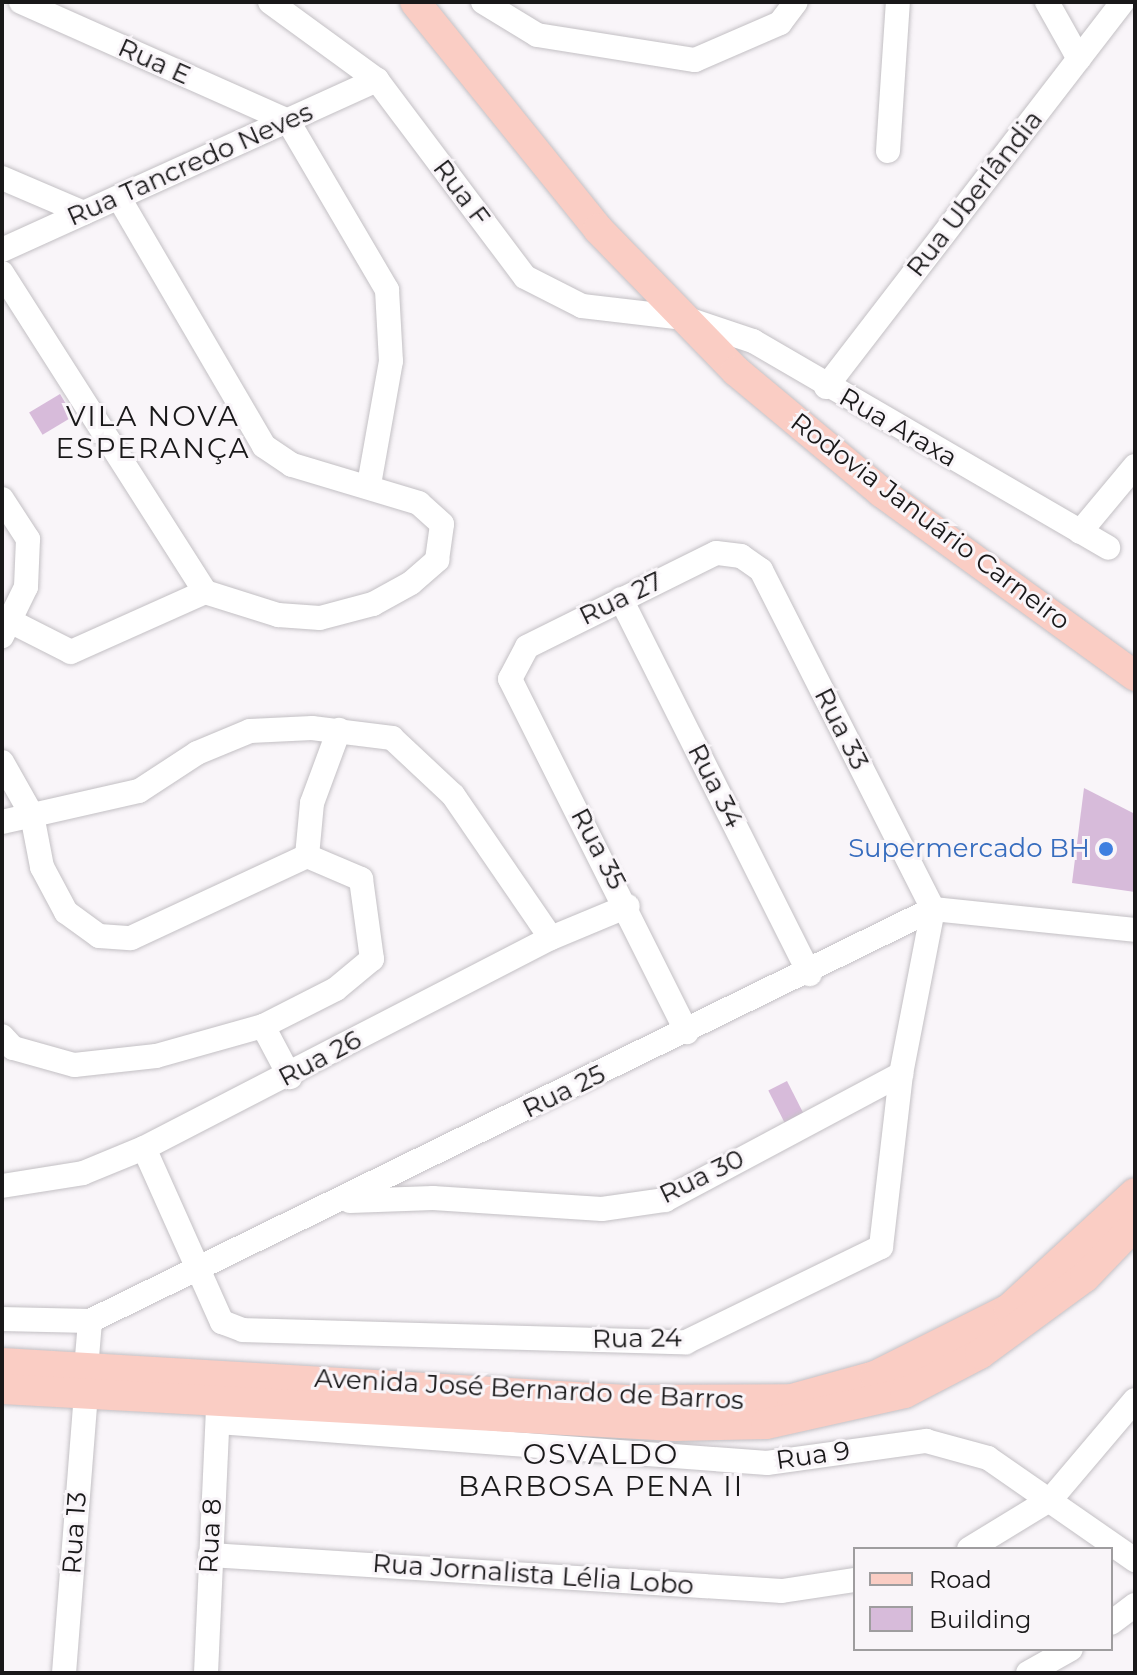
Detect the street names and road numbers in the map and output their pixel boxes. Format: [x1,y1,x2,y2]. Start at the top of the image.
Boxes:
street label: Rua E [113,32,195,92]
street label: Rua Tancredo Neves [62,97,318,233]
street label: Rua Uberlândia [900,105,1050,283]
street label: Rua F [426,154,496,232]
street label: Rua Araxa [834,382,962,474]
street label: Rodovia Januário Carneiro [784,407,1076,637]
street label: Rua 27 [574,566,668,632]
street label: Rua 33 [807,683,875,775]
street label: Rua 34 [681,739,749,833]
street label: Rua 35 [564,803,632,895]
street label: Rua 26 [273,1024,367,1094]
street label: Rua 25 [518,1059,610,1125]
street label: Rua 30 [655,1143,749,1211]
street label: Rua 24 [592,1323,682,1355]
street label: Avenida José Bernardo de Barros [314,1363,744,1417]
street label: Rua 9 [774,1435,852,1477]
street label: Rua 13 [57,1491,93,1575]
street label: Rua 8 [193,1498,229,1574]
street label: Rua Jornalista Lélia Lobo [371,1548,695,1602]

